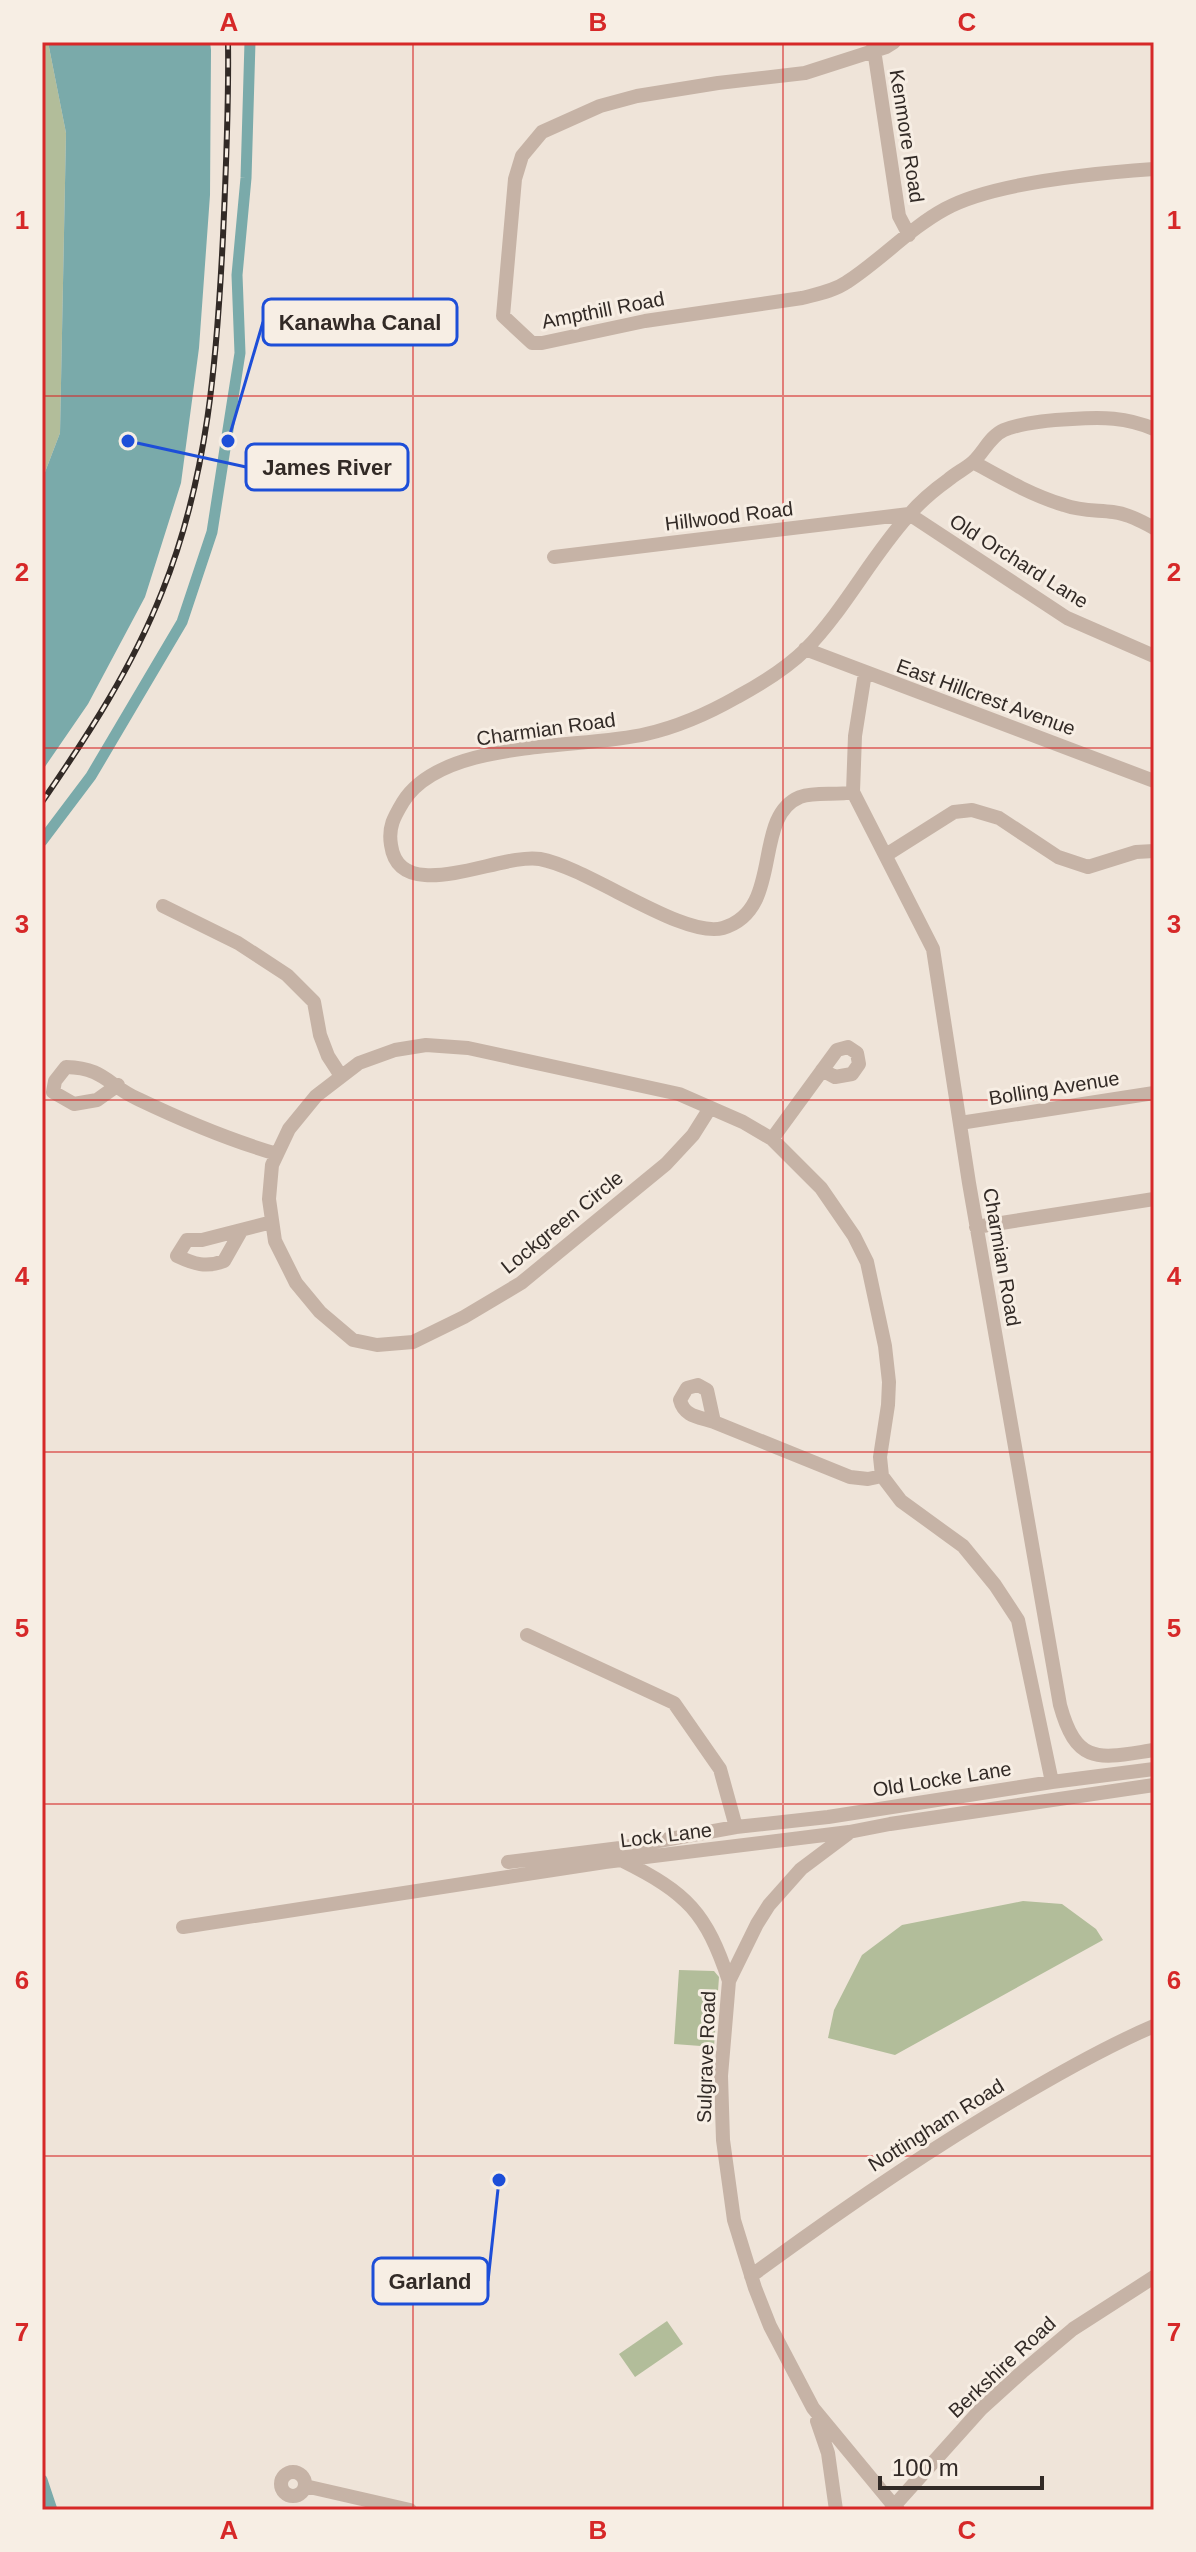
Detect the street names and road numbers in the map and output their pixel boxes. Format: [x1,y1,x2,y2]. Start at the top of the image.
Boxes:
street label: Kenmore Road [886,68,928,204]
street label: Ampthill Road [540,287,666,333]
street label: Hillwood Road [664,497,794,535]
street label: Old Orchard Lane [946,510,1092,612]
street label: East Hillcrest Avenue [894,654,1078,740]
street label: Charmian Road [475,708,617,750]
street label: Bolling Avenue [987,1067,1121,1109]
street label: Lockgreen Circle [497,1166,627,1278]
street label: Charmian Road [979,1186,1025,1328]
street label: Old Locke Lane [871,1757,1013,1801]
street label: Lock Lane [619,1818,713,1852]
street label: Sulgrave Road [693,1991,719,2123]
street label: Nottingham Road [864,2074,1008,2176]
street label: Berkshire Road [944,2312,1060,2422]

